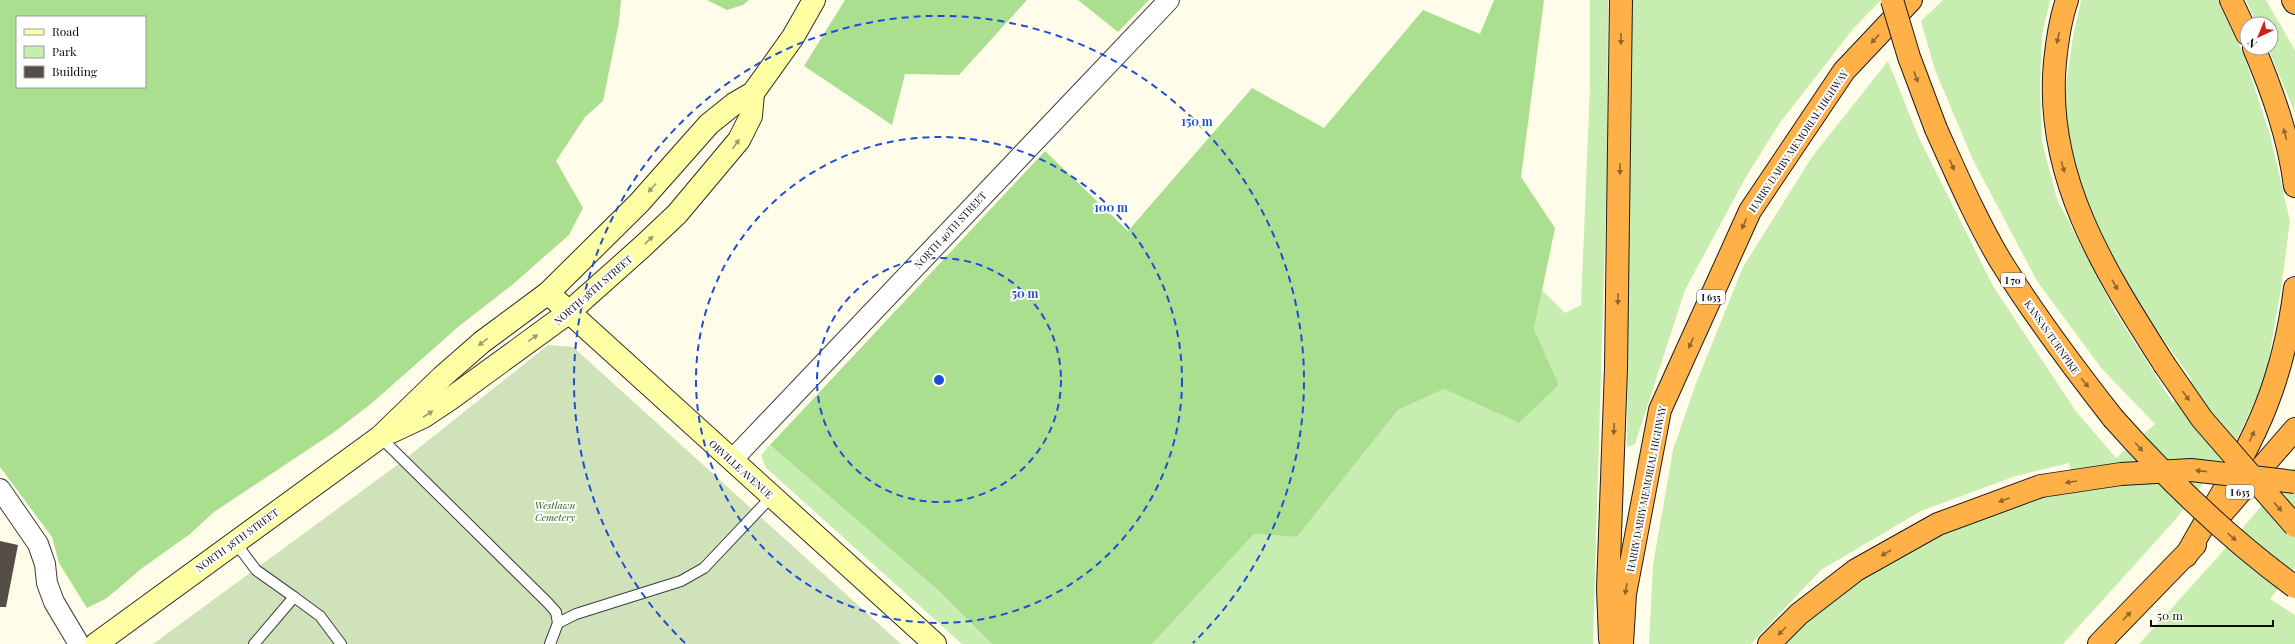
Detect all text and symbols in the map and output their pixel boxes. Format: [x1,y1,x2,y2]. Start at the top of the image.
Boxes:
legend [16,16,146,88]
north arrow [2239,16,2279,56]
text: Road [52,23,79,39]
one-way arrow [2055,32,2061,44]
one-way arrow [1618,33,1624,46]
one-way arrow [1871,34,1880,43]
text: N [2244,35,2260,52]
text: Park [52,43,77,59]
text: Building [52,63,98,79]
street label: HARRY DARBY MEMORIAL HIGHWAY [1745,67,1851,215]
one-way arrow [1914,72,1920,84]
text: 150 m [1181,113,1213,129]
one-way arrow [2282,128,2288,140]
one-way arrow [732,138,740,149]
one-way arrow [1949,159,1955,170]
one-way arrow [2060,161,2066,173]
one-way arrow [1617,163,1623,176]
one-way arrow [647,183,657,193]
street label: NORTH 40TH STREET [911,188,989,272]
text: 100 m [1094,199,1128,215]
one-way arrow [1741,219,1747,230]
one-way arrow [644,235,654,245]
street label: NORTH 38TH STREET [551,252,635,328]
road number: I 70 [2001,273,2025,287]
one-way arrow [2112,279,2118,291]
text: 50 m [1012,285,1039,301]
road number: I 635 [1697,290,1725,304]
one-way arrow [1614,293,1621,305]
street label: KANSAS TURNPIKE [2021,297,2083,377]
one-way arrow [528,334,539,342]
one-way arrow [478,337,489,346]
one-way arrow [1688,337,1694,348]
centre of rings [932,373,946,387]
one-way arrow [2081,377,2089,388]
one-way arrow [2182,391,2190,401]
street label: HARRY DARBY MEMORIAL HIGHWAY [1623,405,1669,573]
one-way arrow [423,410,433,418]
one-way arrow [1611,423,1617,436]
one-way arrow [2249,430,2255,441]
street label: ORVILLE AVENUE [706,437,776,501]
one-way arrow [2134,442,2144,452]
one-way arrow [2195,468,2207,474]
one-way arrow [2065,479,2078,485]
road number: I 635 [2226,485,2254,499]
one-way arrow [1998,497,2010,503]
park label: Westlawn Cemetery [535,498,576,524]
one-way arrow [2273,502,2283,512]
street label: NORTH 38TH STREET [193,505,281,575]
one-way arrow [2227,533,2237,542]
one-way arrow [1880,550,1892,557]
one-way arrow [1623,583,1629,595]
scale bar [2151,602,2273,628]
text: 50 m [2157,607,2183,623]
one-way arrow [2122,611,2132,621]
one-way arrow [1777,626,1787,636]

